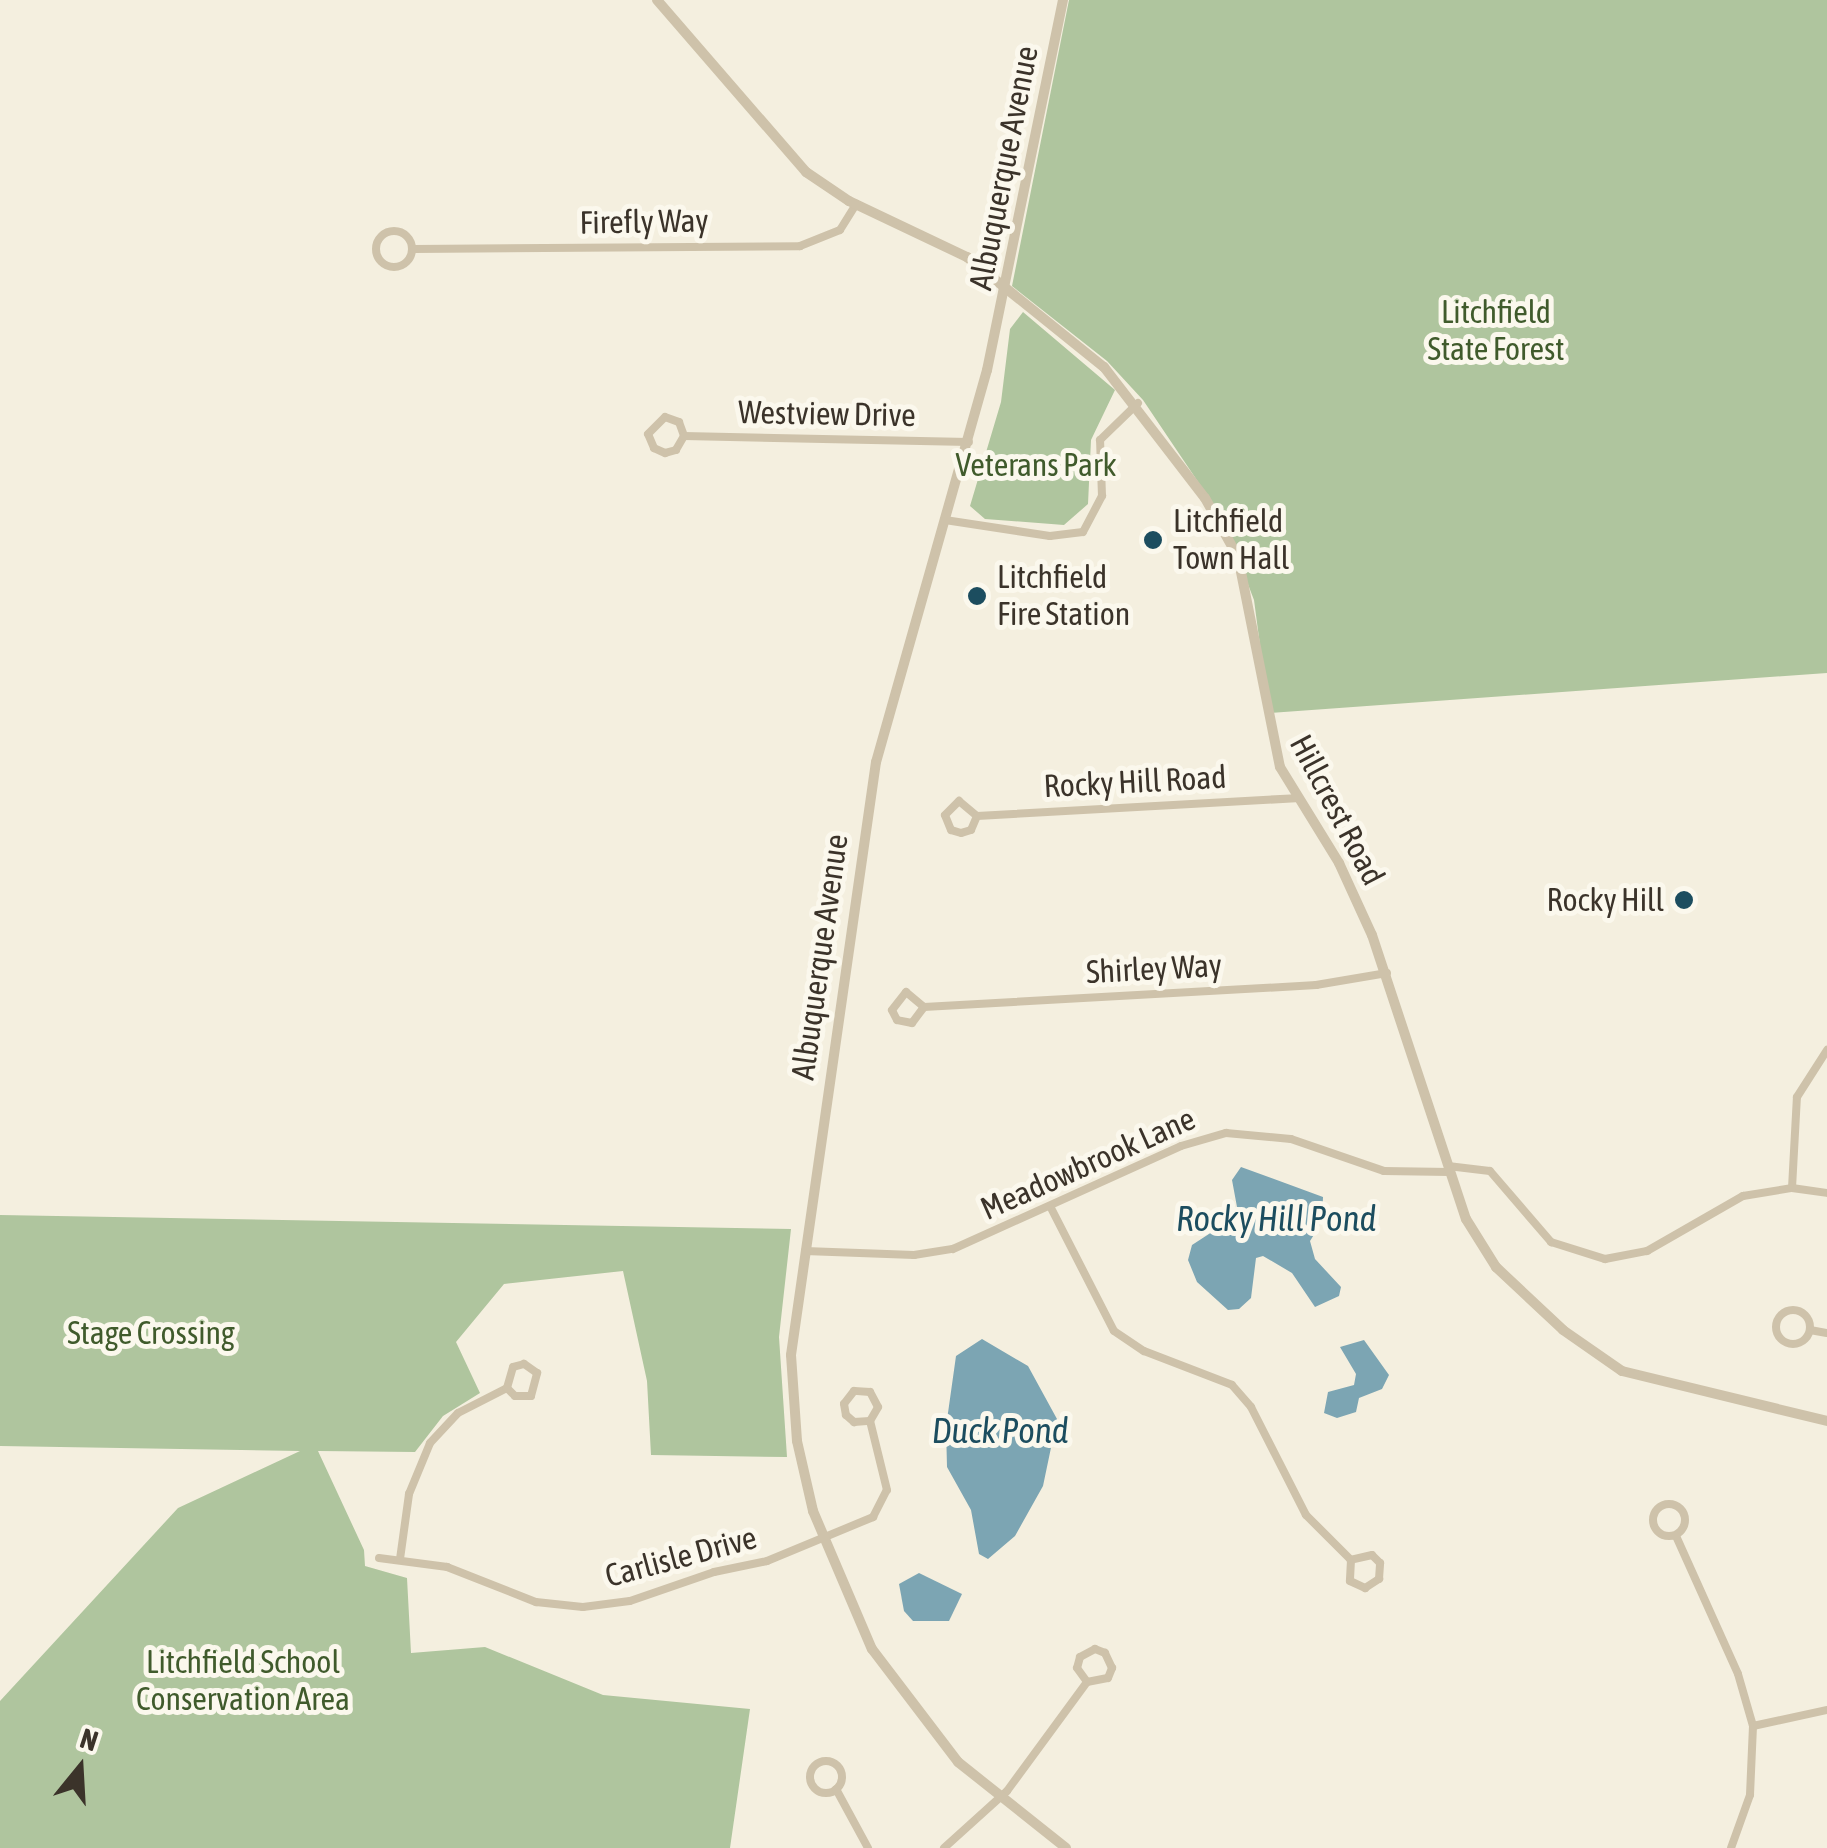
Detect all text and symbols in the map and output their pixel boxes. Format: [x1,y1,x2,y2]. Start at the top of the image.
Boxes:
street label: Albuquerque Avenue [962,43,1046,293]
street label: Firefly Way [579,202,709,242]
park label: Litchfield State Forest [1427,294,1565,369]
street label: Westview Drive [738,393,916,435]
park label: Veterans Park [956,446,1116,484]
place label: Litchfield Town Hall [1173,503,1289,578]
marker: Litchfield Town Hall [1142,529,1164,551]
place label: Litchfield Fire Station [997,559,1130,634]
marker: Litchfield Fire Station [966,585,988,607]
street label: Hillcrest Road [1281,728,1393,892]
street label: Rocky Hill Road [1043,758,1227,806]
street label: Albuquerque Avenue [784,832,856,1082]
place label: Rocky Hill [1547,881,1664,919]
marker: Rocky Hill [1673,889,1695,911]
street label: Shirley Way [1085,946,1223,992]
street label: Meadowbrook Lane [975,1100,1201,1228]
water label: Rocky Hill Pond [1176,1197,1376,1239]
park label: Stage Crossing [67,1314,235,1352]
water label: Duck Pond [932,1409,1068,1451]
street label: Carlisle Drive [601,1518,761,1596]
park label: Litchfield School Conservation Area [136,1644,350,1719]
north arrow [30,1718,130,1818]
text: N [76,1722,102,1757]

